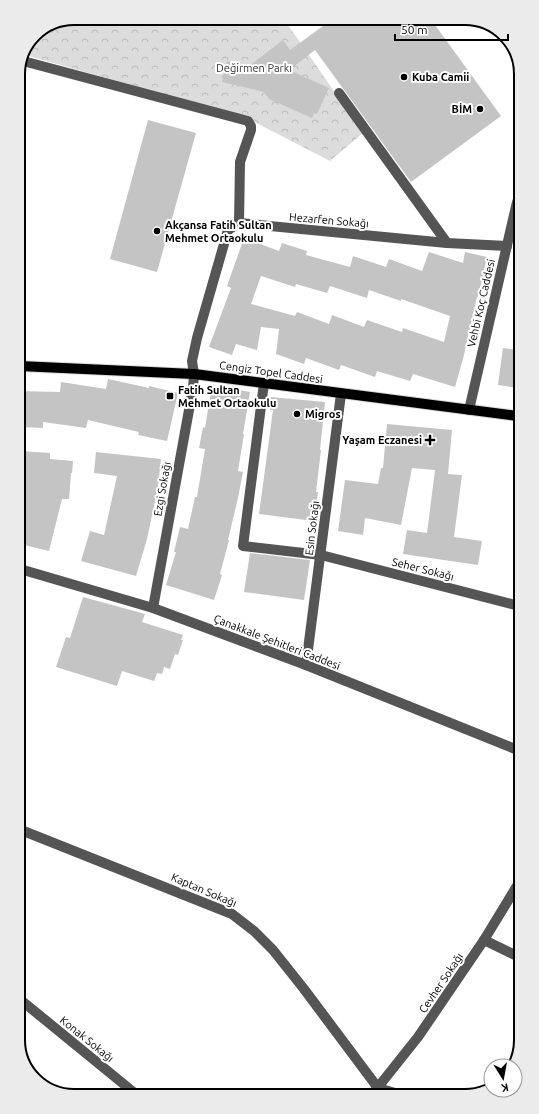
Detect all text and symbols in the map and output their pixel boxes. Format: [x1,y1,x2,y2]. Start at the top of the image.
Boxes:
scale bar [395,16,508,42]
text: 50 m [401,23,428,36]
park label: Değirmen Parkı [216,62,292,74]
place label: Kuba Camii [412,71,469,83]
marker: Kuba Camii [399,72,409,82]
place label: BİM [452,103,472,115]
marker: BİM [475,104,485,114]
street label: Hezarfen Sokağı [289,211,369,229]
place label: Akçansa Fatih Sultan Mehmet Ortaokulu [165,219,272,244]
marker: Akçansa Fatih Sultan Mehmet Ortaokulu [152,226,162,236]
street label: Vehbi Koç Caddesi [465,258,497,348]
street label: Cengiz Topel Caddesi [218,359,324,385]
place label: Fatih Sultan Mehmet Ortaokulu [178,384,276,409]
marker: Fatih Sultan Mehmet Ortaokulu [165,391,175,401]
place label: Migros [305,408,341,420]
marker: Migros [292,409,302,419]
place label: Yaşam Eczanesi [342,434,422,446]
marker: Yaşam Eczanesi [425,435,435,445]
street label: Ezgi Sokağı [151,461,173,517]
street label: Esin Sokağı [303,500,321,556]
street label: Seher Sokağı [391,556,455,582]
street label: Çanakkale Şehitleri Caddesi [212,612,342,672]
street label: Kaptan Sokağı [169,871,239,909]
street label: Cevher Sokağı [417,951,465,1015]
street label: Konak Sokağı [58,1014,116,1064]
north arrow [483,1058,523,1098]
text: K [500,1081,510,1095]

